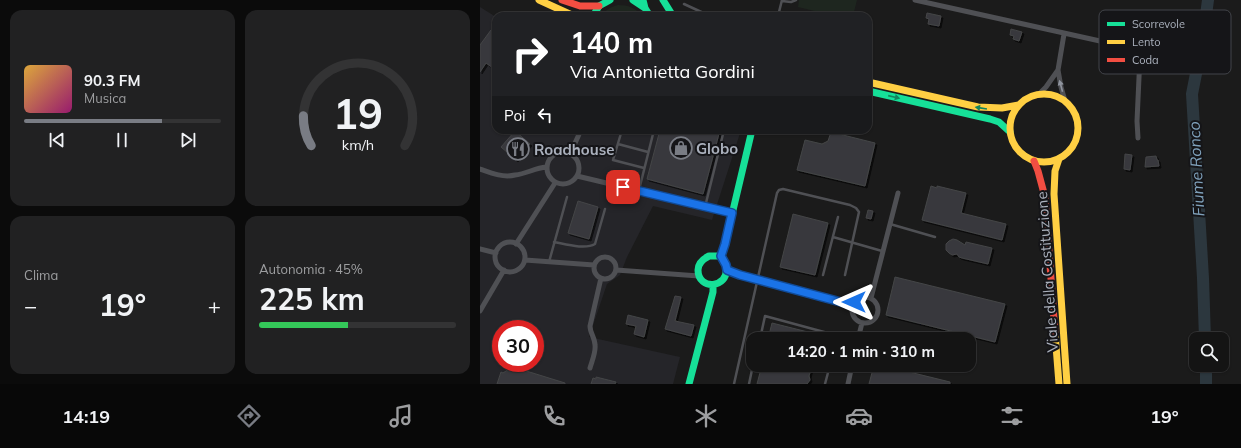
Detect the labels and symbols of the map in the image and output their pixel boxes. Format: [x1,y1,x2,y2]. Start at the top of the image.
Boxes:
legend [1099,10,1231,74]
text: Scorrevole [1132,17,1185,31]
text: Lento [1132,35,1160,49]
text: Coda [1132,53,1159,67]
one-way arrow [1058,79,1064,91]
one-way arrow [888,94,900,100]
one-way arrow [975,105,987,111]
water label: Fiume Ronco [1184,121,1208,217]
shop icon: Globo [668,135,694,161]
restaurant icon: Roadhouse [505,136,531,162]
place label: Globo [696,139,738,158]
place label: Roadhouse [534,140,614,159]
pin [606,170,640,204]
street label: Viale della Costituzione [1032,191,1062,353]
position arrow [833,281,875,323]
speed limit sign: 30 [492,320,544,372]

